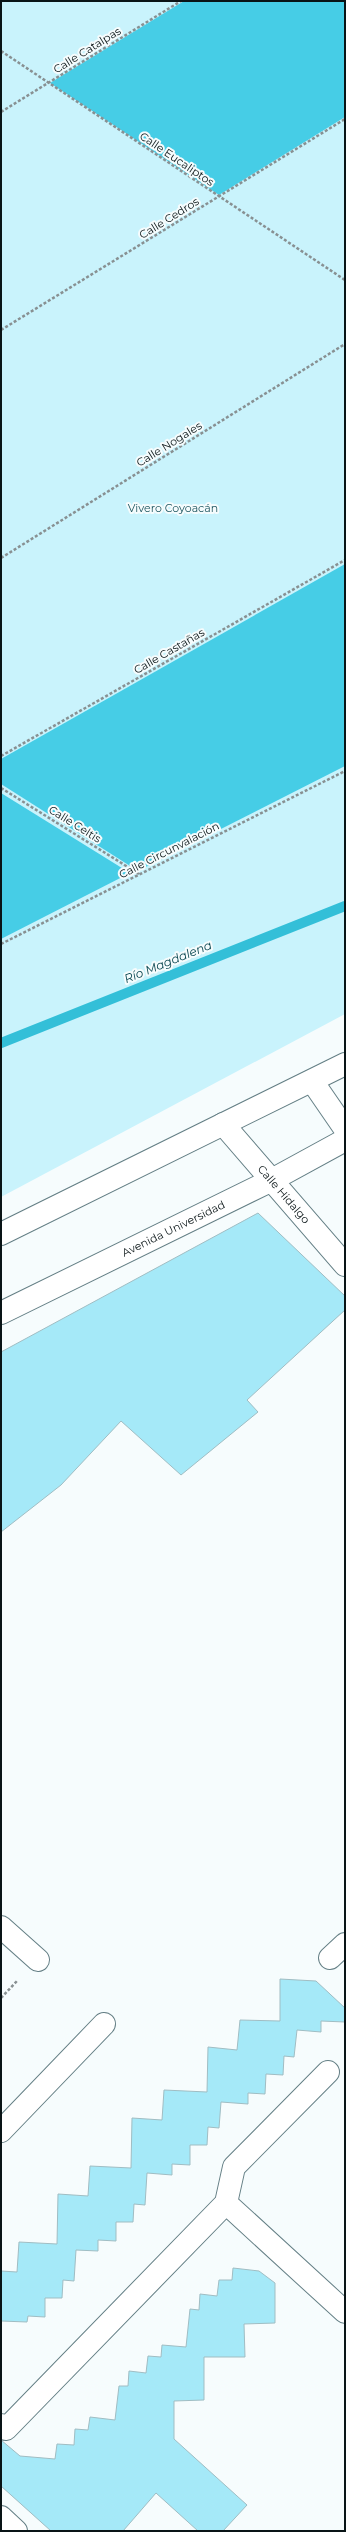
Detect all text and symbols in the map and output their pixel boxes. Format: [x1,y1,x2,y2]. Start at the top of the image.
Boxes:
street label: Calle Catalpas [51,23,124,76]
street label: Calle Eucaliptos [137,129,217,189]
street label: Calle Cedros [137,194,202,242]
street label: Calle Nogales [134,418,205,470]
park label: Vivero Coyoacán [128,501,218,515]
street label: Calle Castañas [131,625,207,677]
street label: Calle Celtis [46,802,104,846]
street label: Calle Circunvalación [117,819,221,881]
water label: Río Magdalena [122,937,214,986]
street label: Calle Hidalgo [255,1162,313,1227]
street label: Avenida Universidad [120,1197,227,1260]

